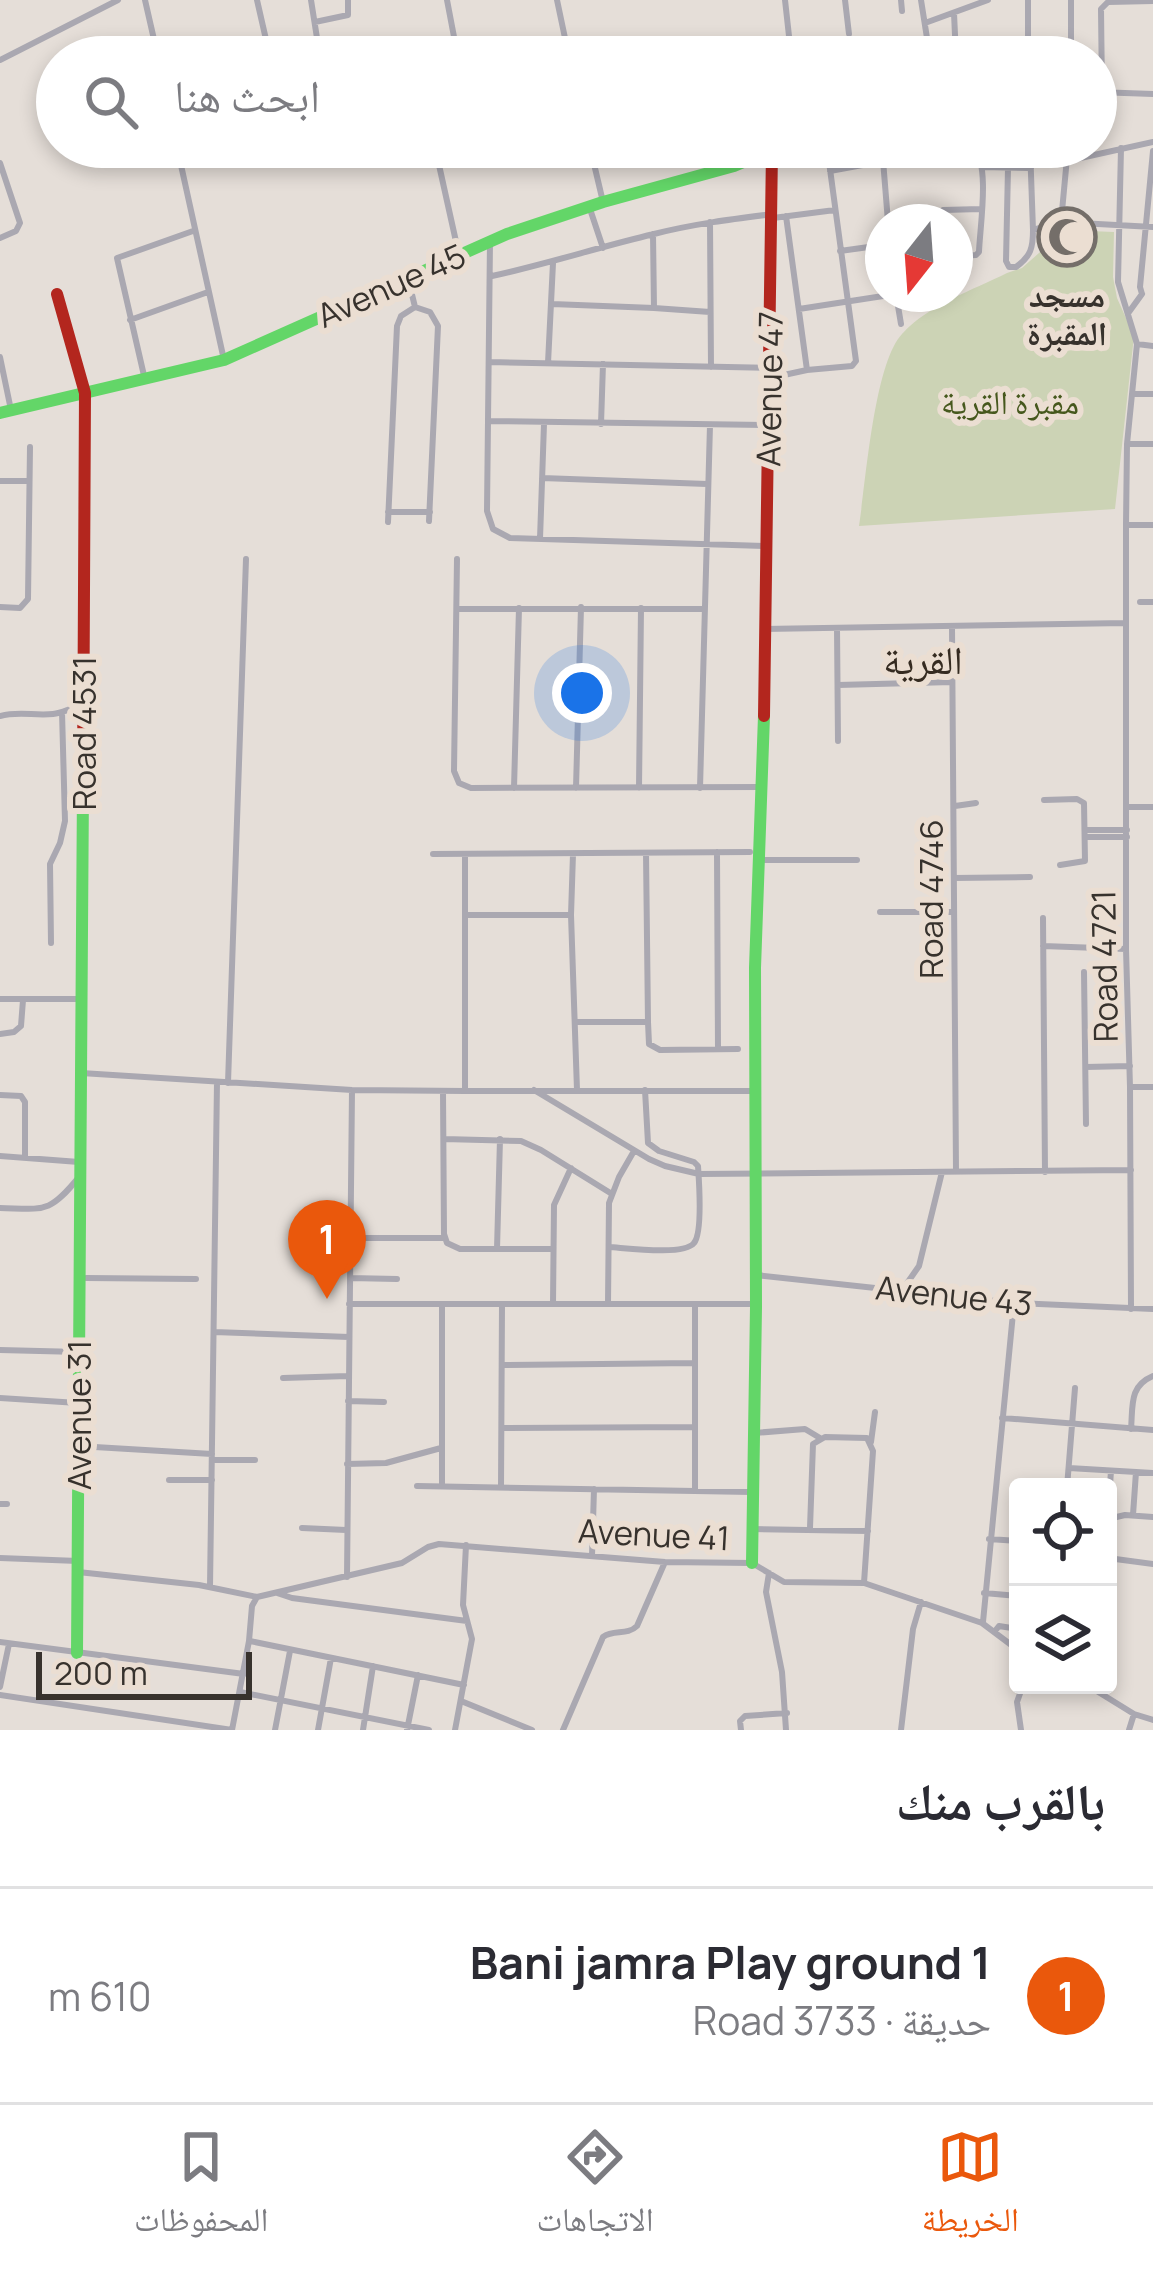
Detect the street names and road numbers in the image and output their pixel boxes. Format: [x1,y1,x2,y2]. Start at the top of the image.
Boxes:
street label: Avenue 45 [310,232,472,338]
street label: Avenue 47 [745,311,793,467]
street label: Road 4531 [61,656,106,810]
street label: Road 4746 [908,819,953,979]
street label: Road 4721 [1080,889,1128,1043]
street label: Avenue 43 [873,1264,1035,1326]
street label: Avenue 31 [56,1340,101,1490]
street label: Avenue 41 [577,1508,731,1560]

